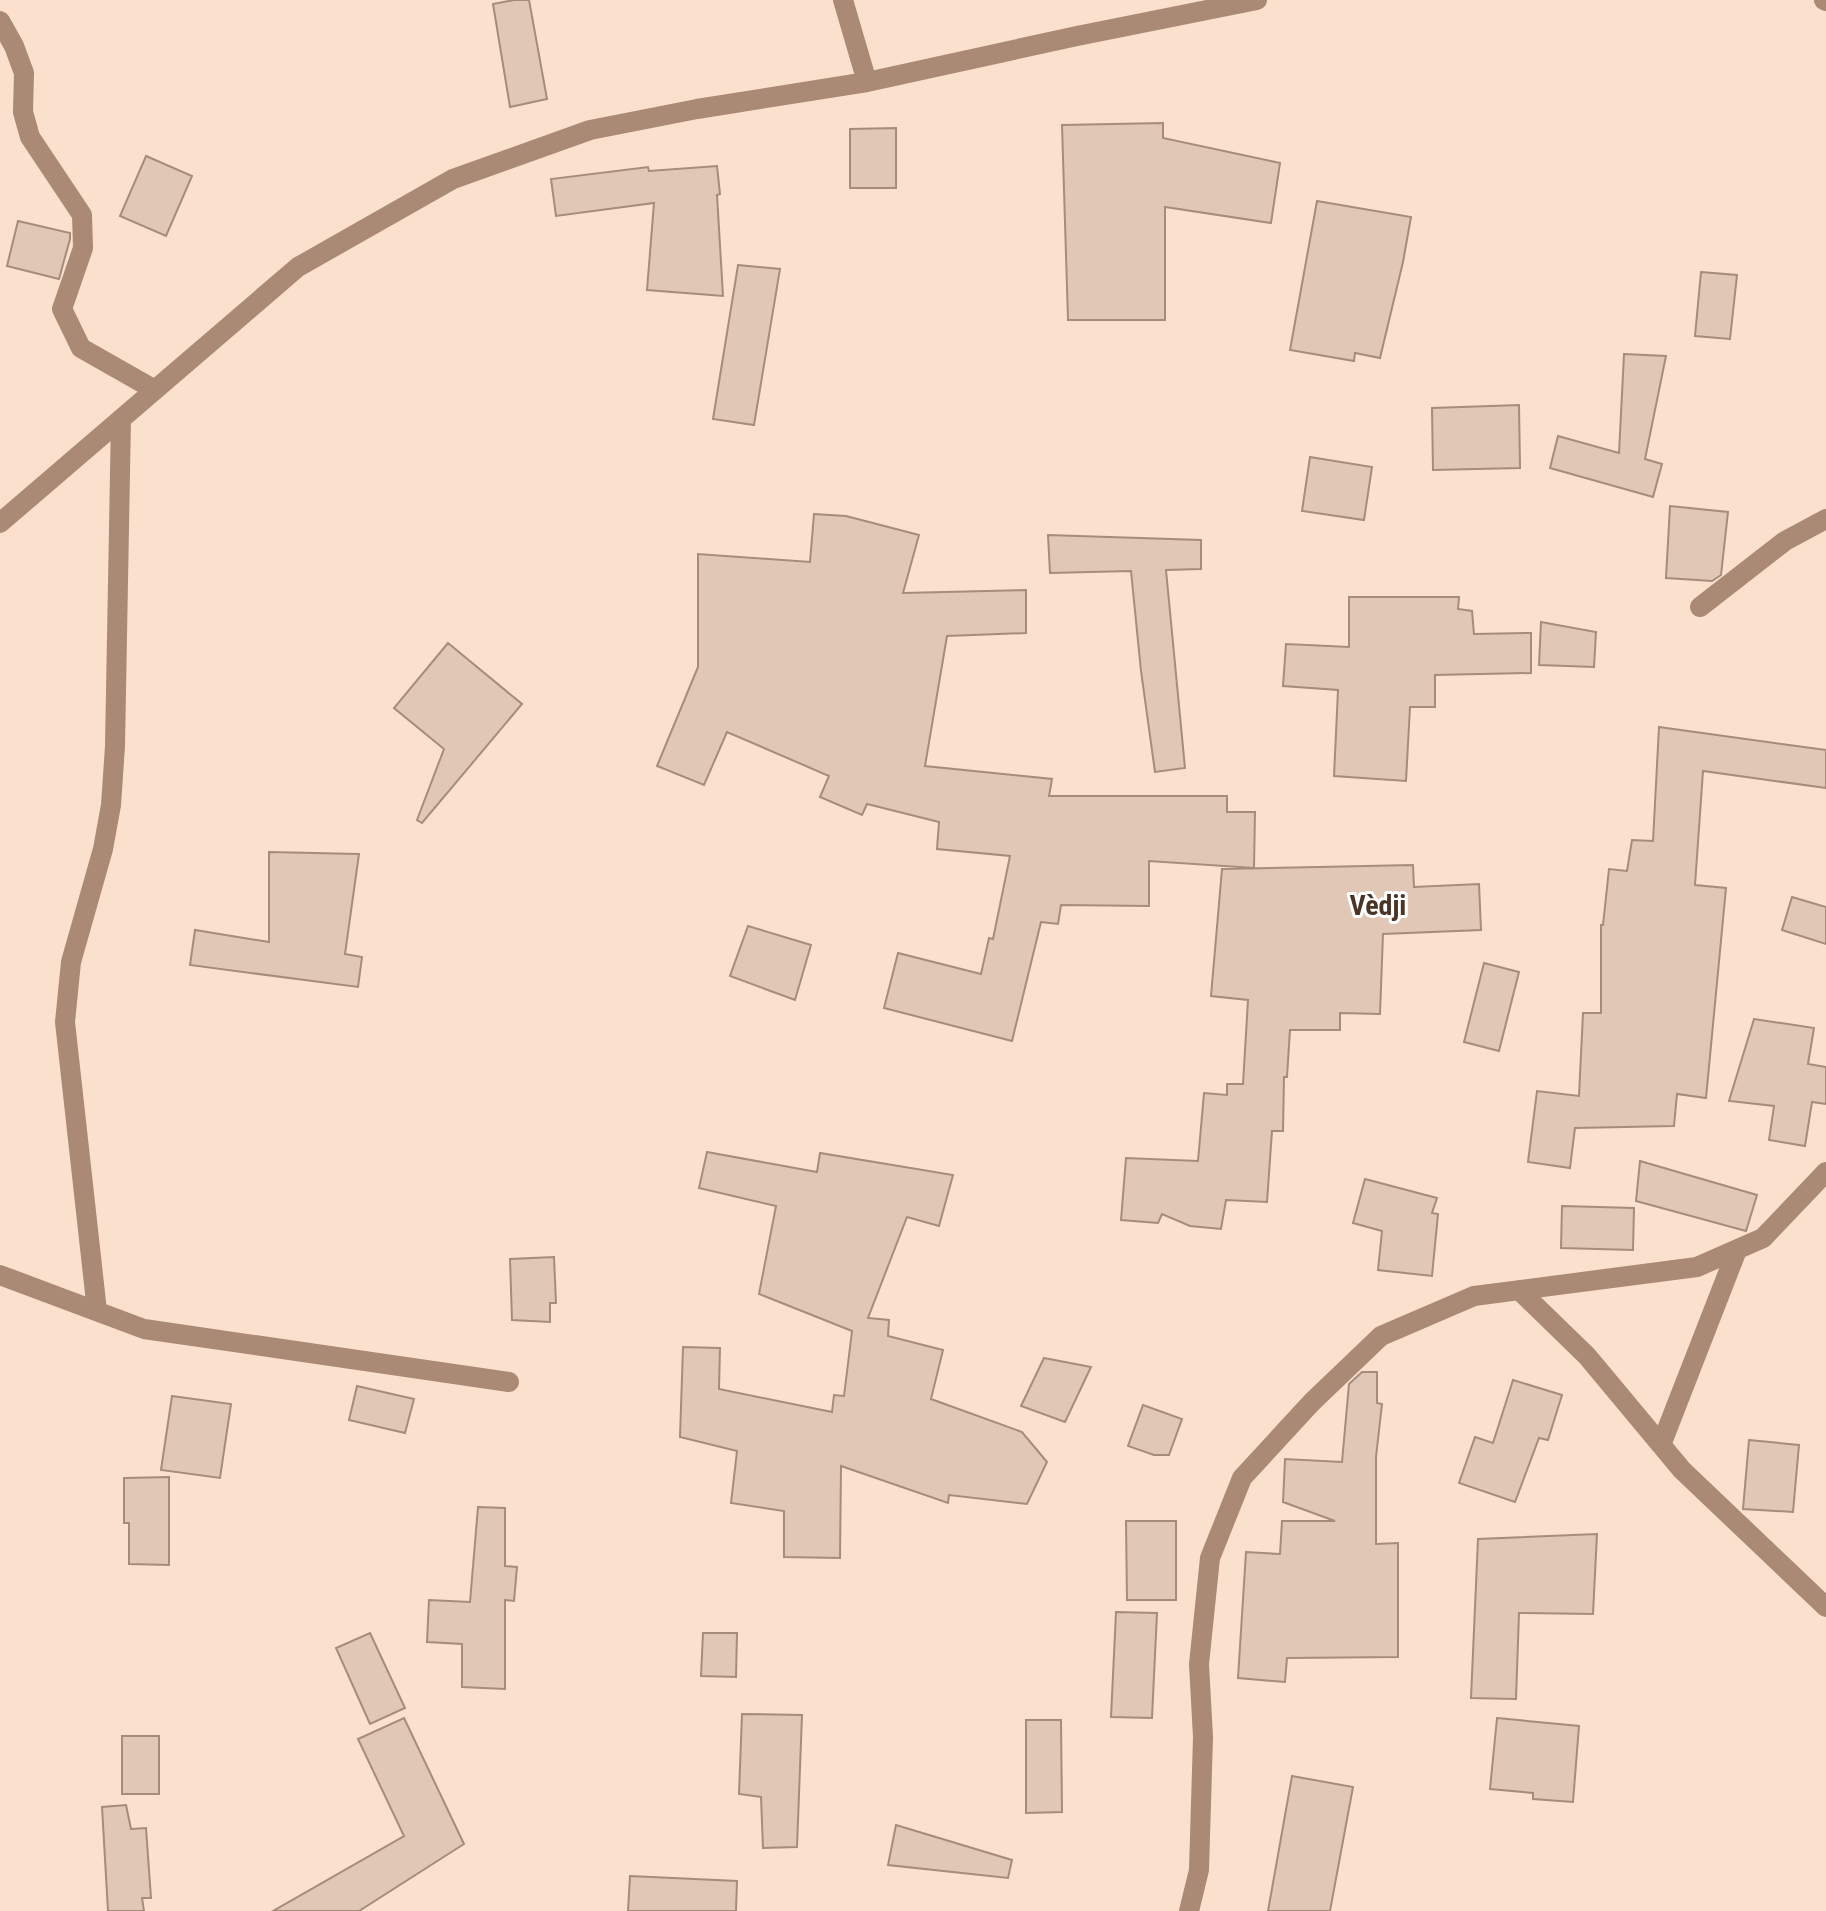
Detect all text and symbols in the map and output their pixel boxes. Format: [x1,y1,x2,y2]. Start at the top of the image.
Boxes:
district label: Vèdji [1350,889,1406,922]

